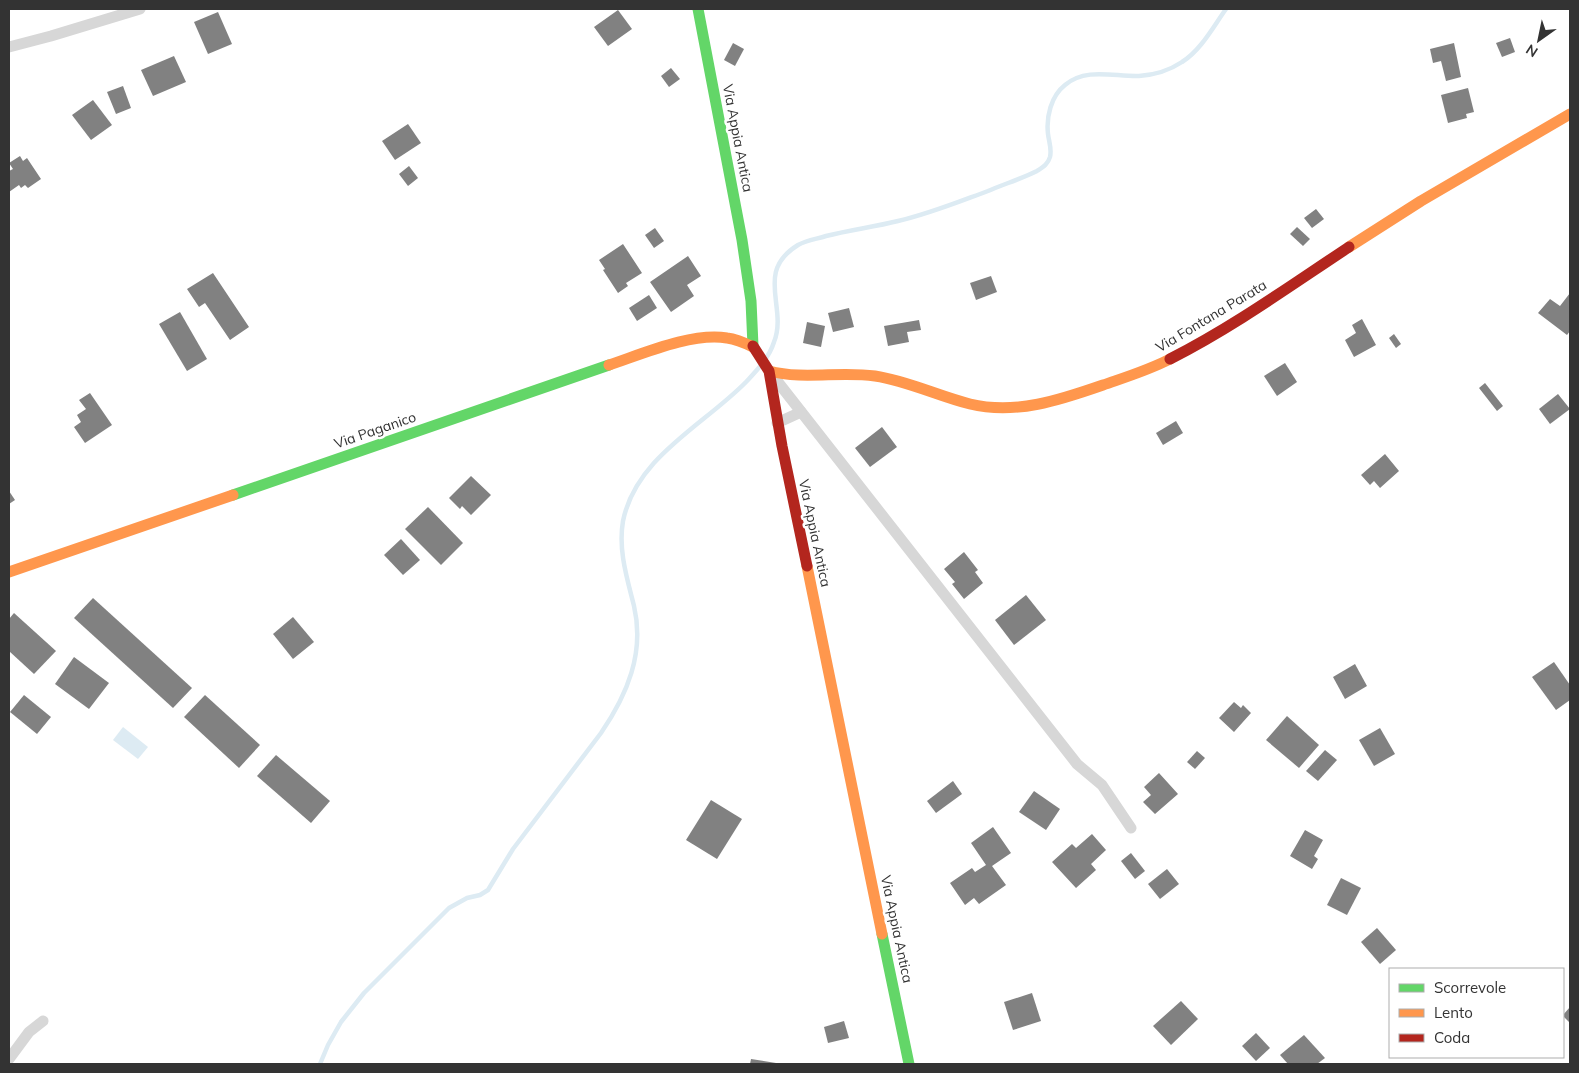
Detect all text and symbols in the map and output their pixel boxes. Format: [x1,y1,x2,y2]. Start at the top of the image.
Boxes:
north arrow [1514,15,1564,65]
text: N [1523,40,1541,61]
street label: Via Appia Antica [719,82,757,194]
street label: Via Fontana Parata [1152,276,1270,356]
street label: Via Paganico [332,408,418,452]
street label: Via Appia Antica [795,478,835,588]
street label: Via Appia Antica [877,874,917,984]
legend [1389,968,1564,1058]
text: Scorrevole [1434,978,1506,997]
text: Lento [1434,1003,1473,1022]
text: Coda [1434,1028,1470,1047]

